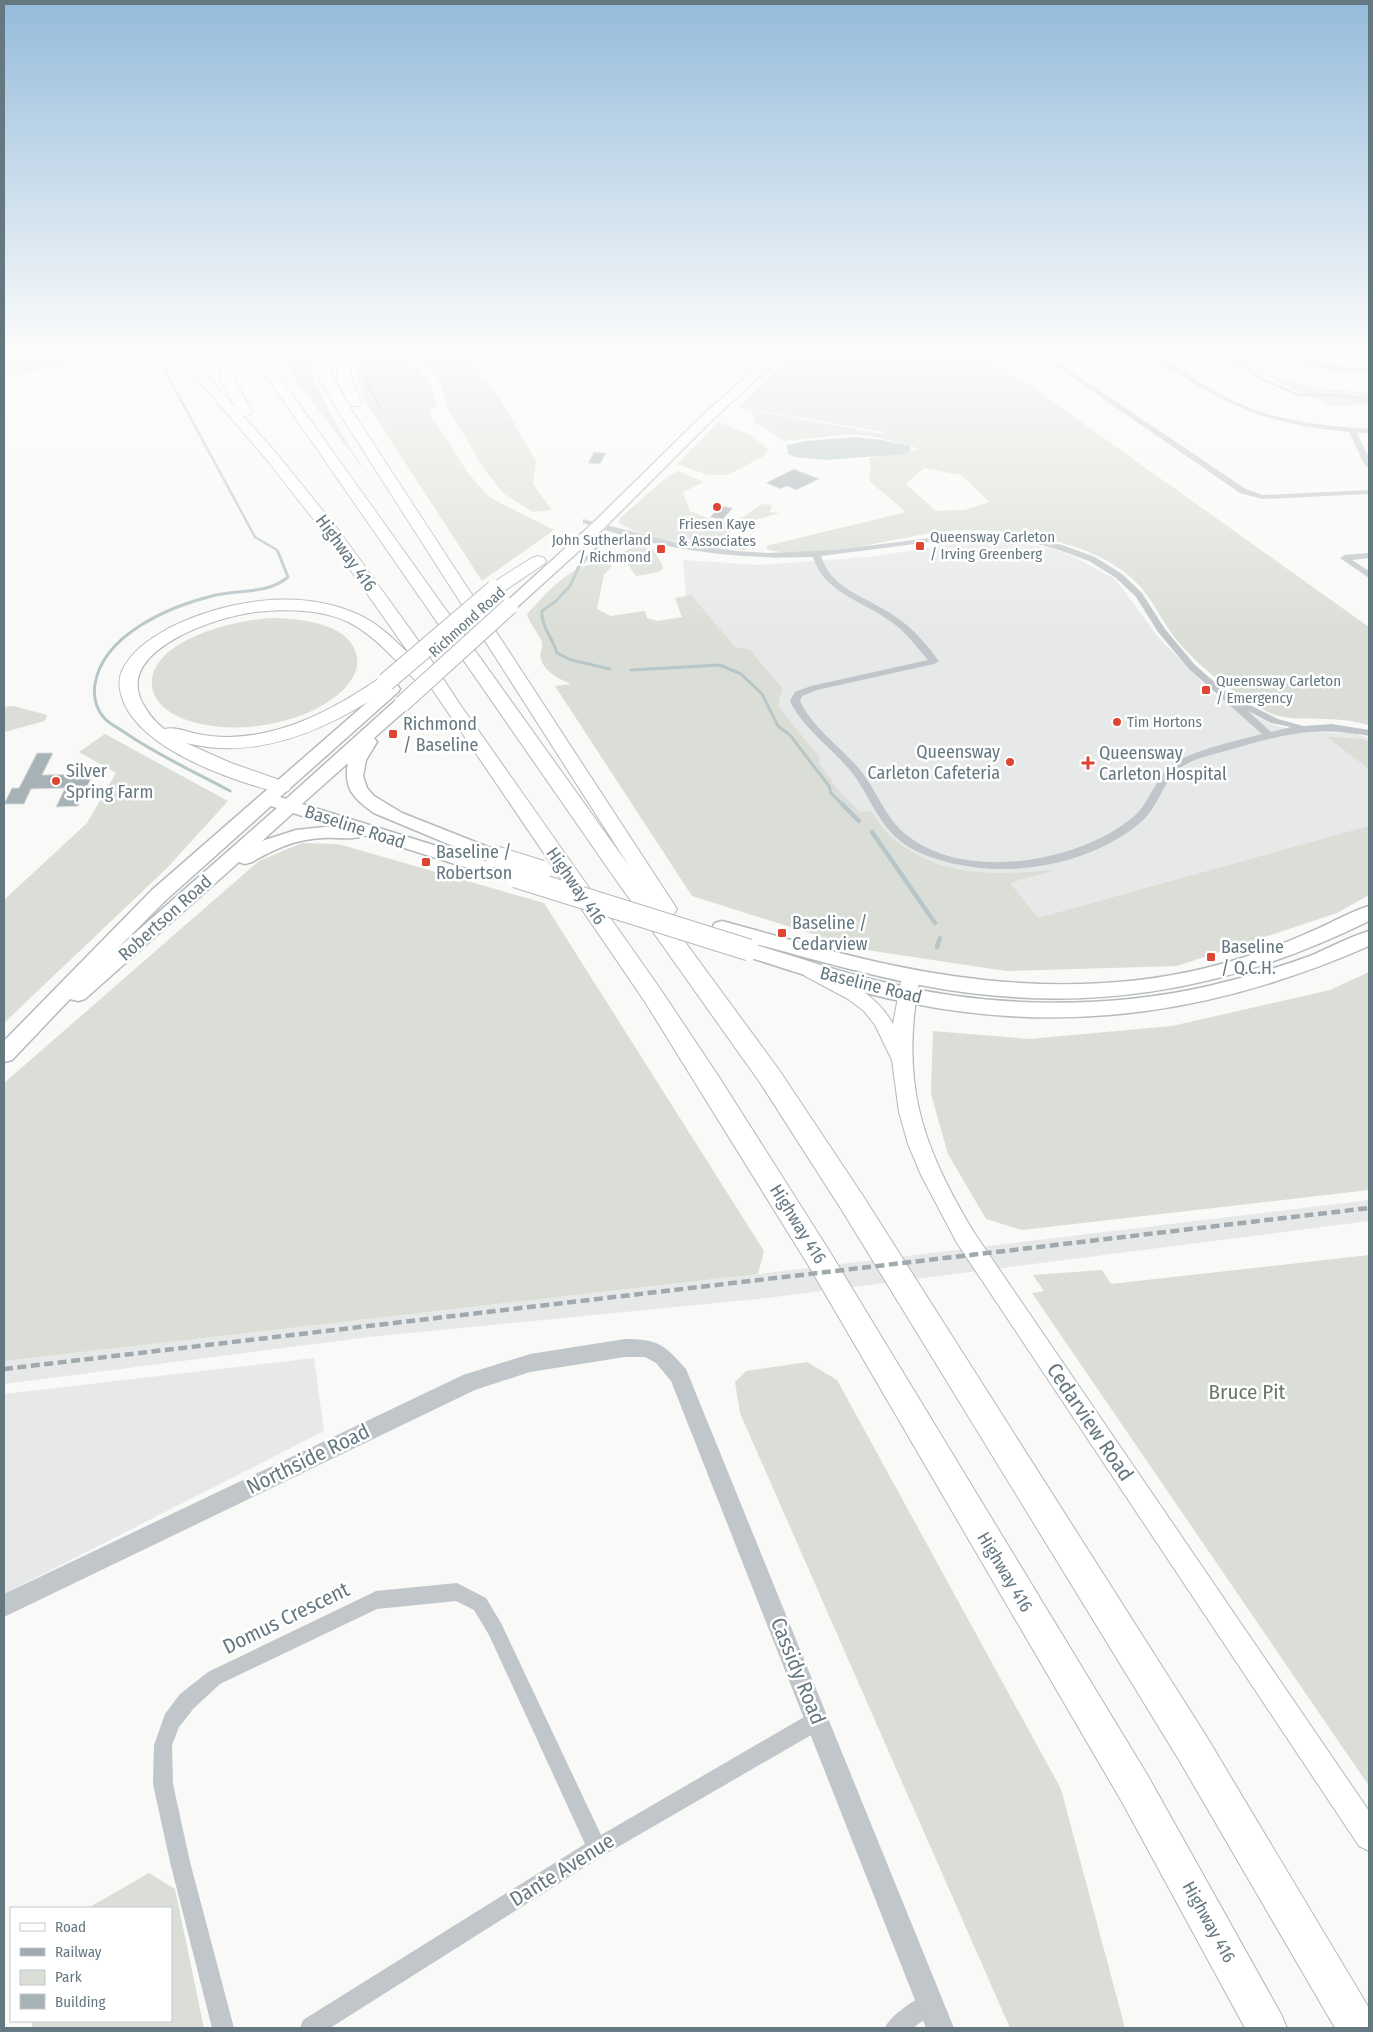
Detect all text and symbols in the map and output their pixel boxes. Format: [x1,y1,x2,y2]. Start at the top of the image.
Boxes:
marker: Friesen Kaye & Associates [711,501,723,513]
street label: Highway 416 [311,510,381,596]
place label: Friesen Kaye & Associates [678,515,756,550]
place label: Queensway Carleton / Irving Greenberg [930,528,1055,563]
place label: John Sutherland / Richmond [552,531,651,566]
marker: Queensway Carleton / Irving Greenberg [914,540,926,552]
marker: John Sutherland / Richmond [655,543,667,555]
street label: Richmond Road [425,583,509,661]
place label: Queensway Carleton / Emergency [1216,672,1341,707]
marker: Queensway Carleton / Emergency [1200,684,1212,696]
place label: Richmond / Baseline [403,713,479,756]
place label: Tim Hortons [1127,713,1202,731]
marker: Tim Hortons [1111,716,1123,728]
marker: Richmond / Baseline [387,728,399,740]
place label: Queensway Carleton Cafeteria [867,741,1000,784]
place label: Queensway Carleton Hospital [1099,742,1227,785]
marker: Queensway Carleton Cafeteria [1004,756,1016,768]
marker: Queensway Carleton Hospital [1081,756,1095,770]
place label: Silver Spring Farm [66,760,153,803]
marker: Silver Spring Farm [50,775,62,787]
street label: Baseline Road [302,800,408,854]
place label: Baseline / Robertson [436,841,512,884]
street label: Highway 416 [541,843,611,929]
marker: Baseline / Robertson [420,856,432,868]
street label: Robertson Road [114,870,216,966]
place label: Baseline / Cedarview [792,912,868,955]
marker: Baseline / Cedarview [776,927,788,939]
place label: Baseline / Q.C.H. [1221,936,1284,979]
marker: Baseline / Q.C.H. [1205,951,1217,963]
street label: Baseline Road [818,962,924,1008]
street label: Highway 416 [765,1180,831,1268]
street label: Cedarview Road [1041,1358,1139,1486]
park label: Bruce Pit [1209,1379,1286,1405]
street label: Northside Road [242,1418,374,1500]
street label: Highway 416 [973,1528,1037,1616]
street label: Domus Crescent [218,1576,354,1660]
street label: Cassidy Road [765,1614,831,1728]
street label: Dante Avenue [505,1828,619,1912]
street label: Highway 416 [1178,1878,1240,1967]
legend [10,1907,172,2022]
text: Road [55,1918,86,1936]
text: Railway [55,1943,102,1961]
text: Park [55,1968,82,1986]
text: Building [55,1993,106,2011]

